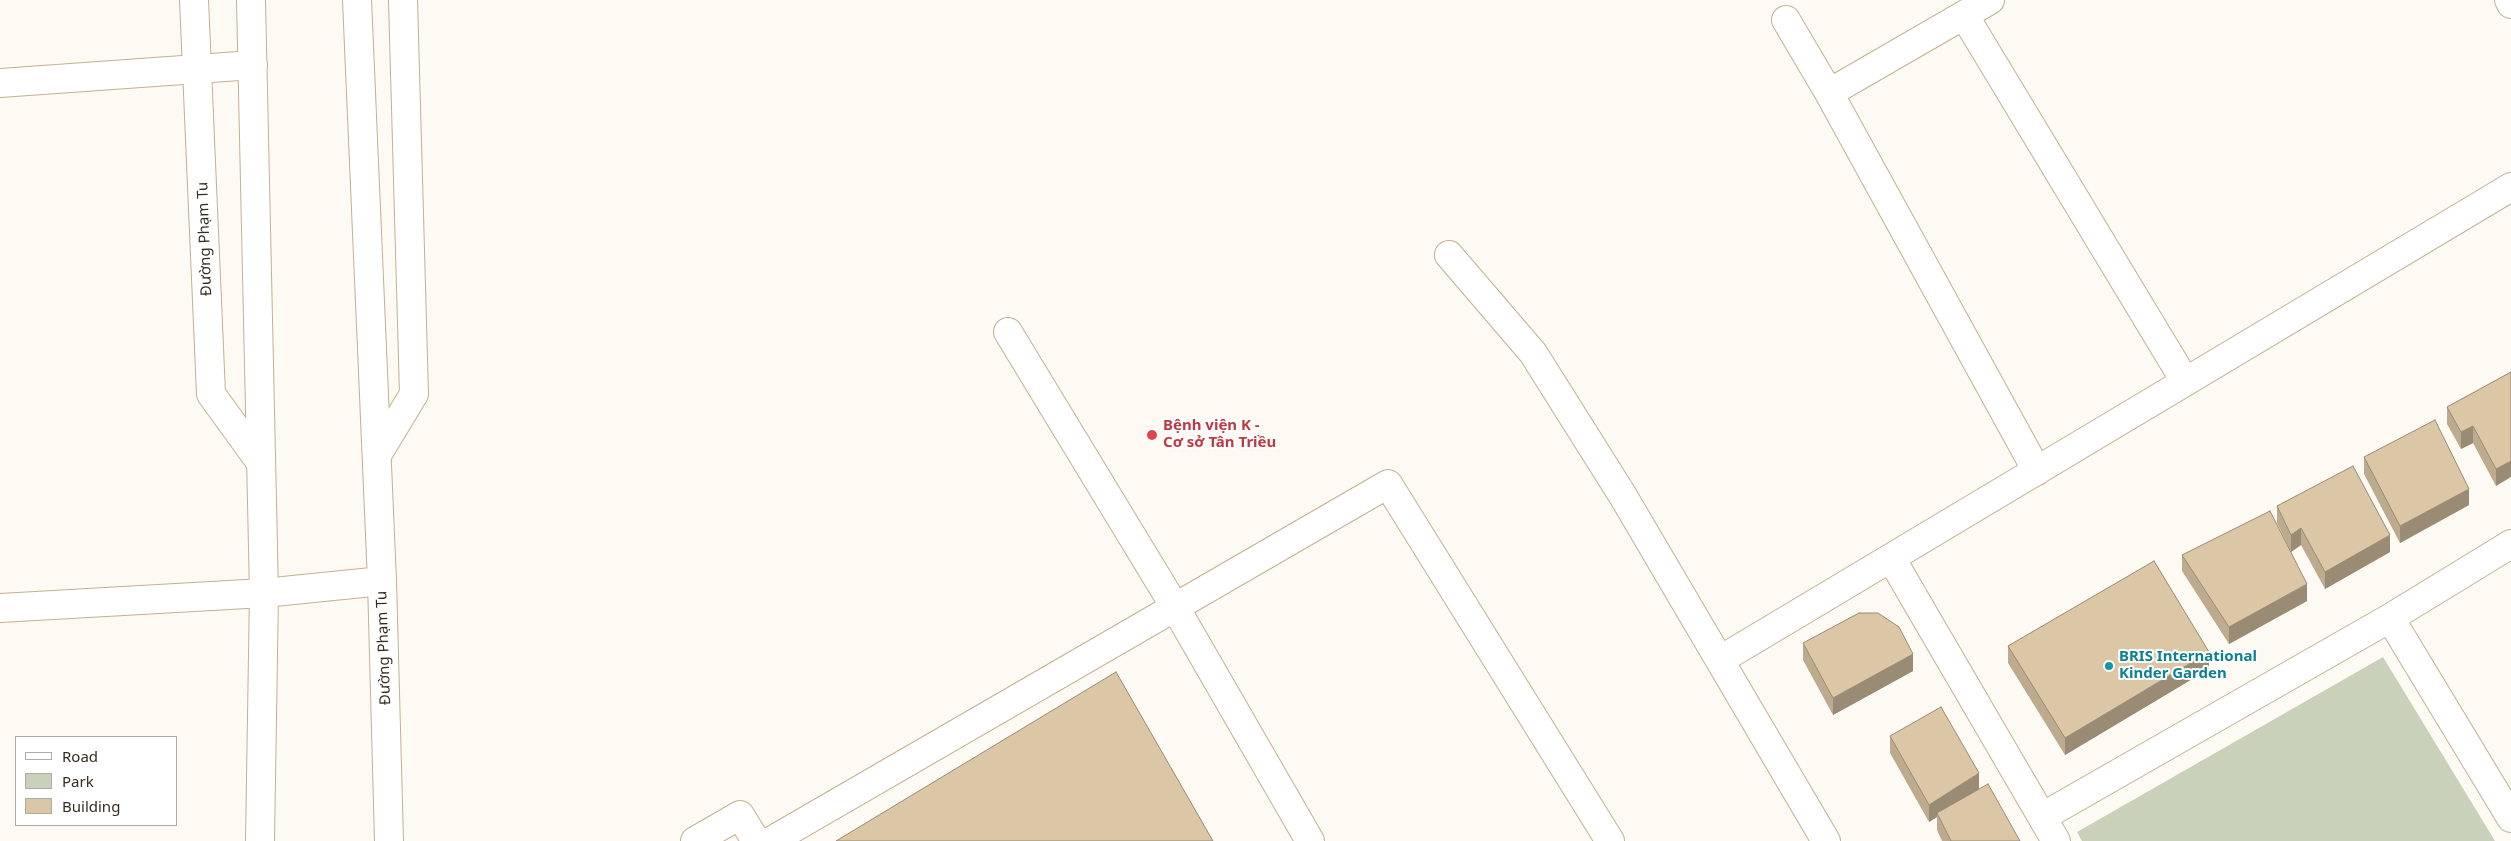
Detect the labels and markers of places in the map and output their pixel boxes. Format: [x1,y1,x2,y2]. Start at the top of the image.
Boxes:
place label: Bệnh viện K - Cơ sở Tân Triều [1163,417,1276,452]
marker: Bệnh viện K - Cơ sở Tân Triều [1145,428,1159,442]
place label: BRIS International Kinder Garden [2119,648,2257,683]
marker: BRIS International Kinder Garden [2103,660,2115,672]

